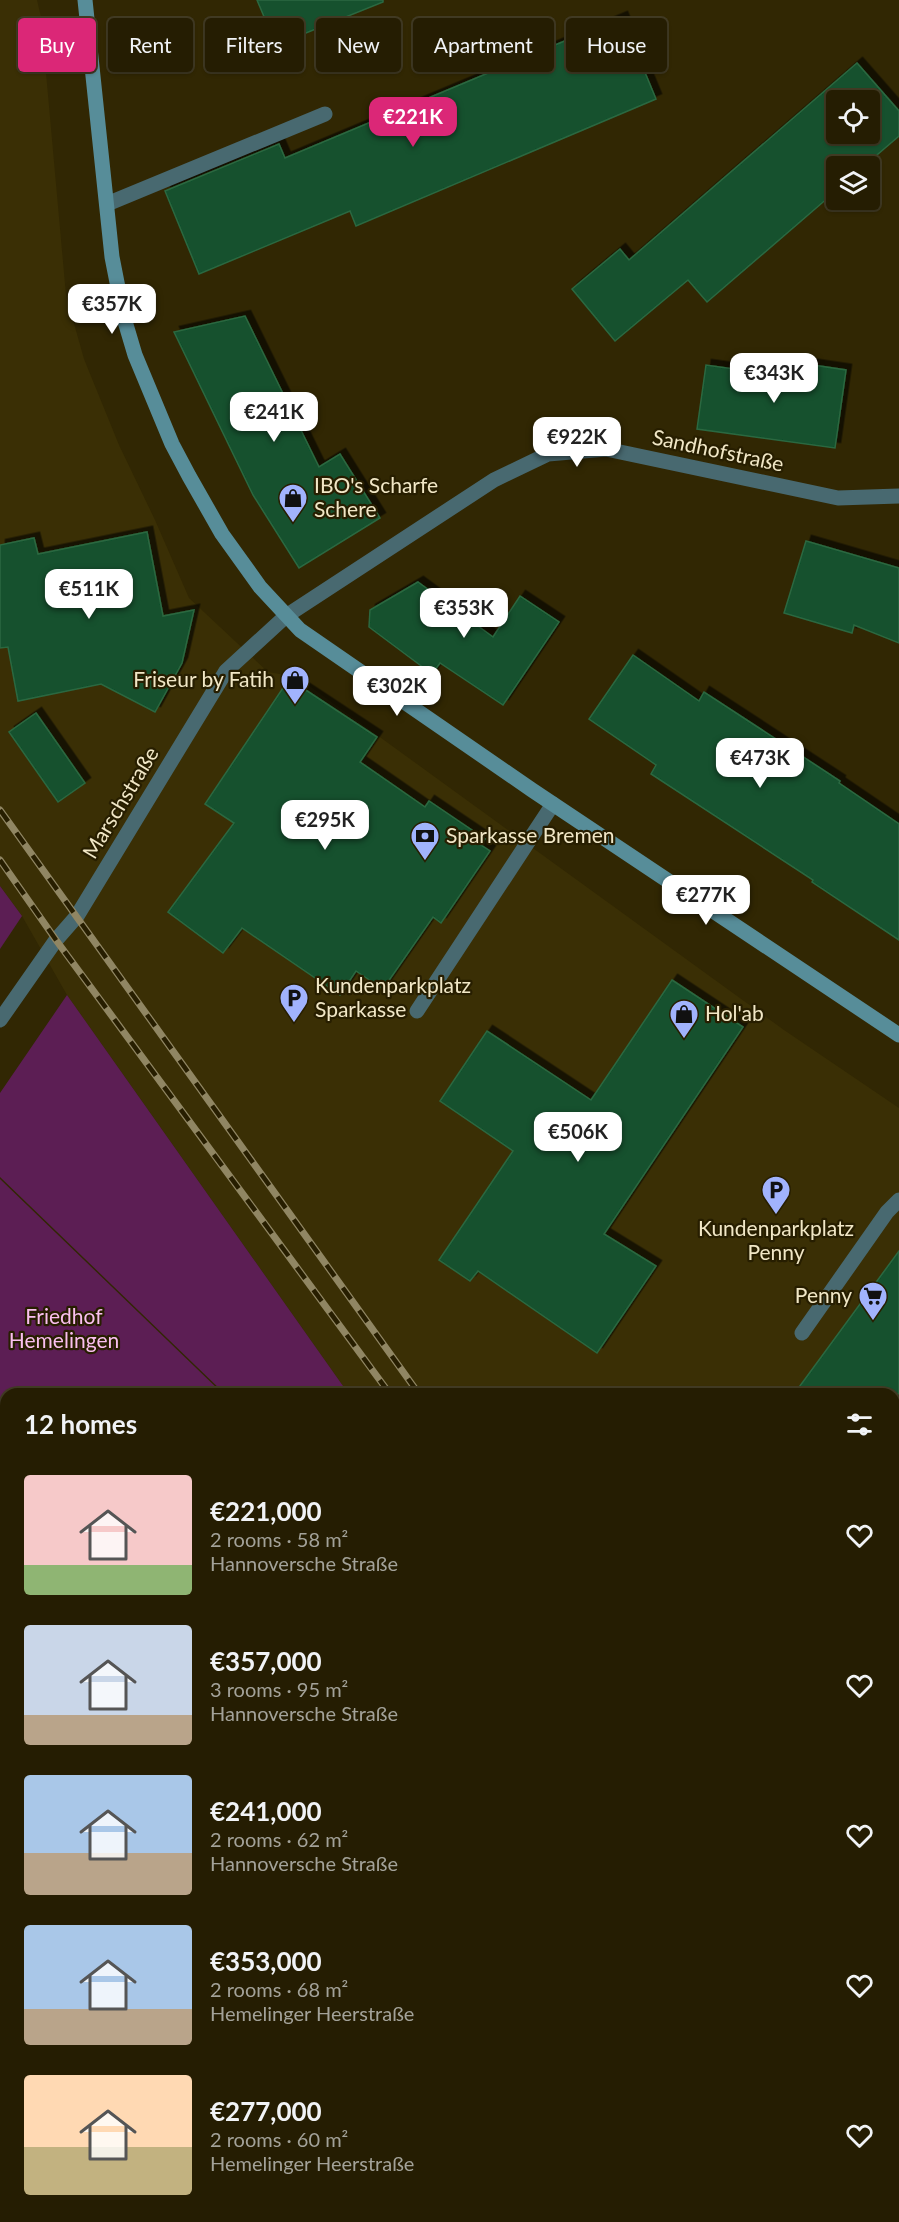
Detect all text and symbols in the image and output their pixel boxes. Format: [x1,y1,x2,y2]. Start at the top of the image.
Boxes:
chip: Buy [18,18,96,72]
chip: Rent [108,18,193,72]
chip: Filters [205,18,304,72]
chip: New [316,18,401,72]
chip: Apartment [413,18,554,72]
chip: House [566,18,667,72]
map controls [826,90,880,210]
button: locate [826,90,880,144]
pin: €221K [371,97,455,148]
text: €221K [383,104,443,128]
button: layers [826,156,880,210]
pin: €357K [70,284,154,335]
text: €357K [82,291,142,315]
pin: €343K [732,353,816,404]
text: €343K [744,360,804,384]
pin: €241K [232,392,316,443]
text: €241K [244,399,304,423]
pin: €922K [535,417,619,468]
street label: Sandhofstraße [650,423,786,476]
text: €922K [547,424,607,448]
place label: IBO's Scharfe Schere [314,472,438,521]
shop icon: IBO's Scharfe Schere [277,482,309,524]
pin: €511K [47,569,131,620]
text: €511K [59,576,119,600]
pin: €353K [422,588,506,639]
text: €353K [434,595,494,619]
shop icon: Friseur by Fatih [279,664,311,706]
place label: Friseur by Fatih [133,666,274,691]
pin: €302K [355,666,439,717]
text: €302K [367,673,427,697]
pin: €473K [718,738,802,789]
street label: Marschstraße [77,742,163,863]
text: €473K [730,745,790,769]
pin: €295K [283,800,367,851]
text: €295K [295,807,355,831]
bank icon: Sparkasse Bremen [409,820,441,862]
place label: Sparkasse Bremen [446,822,615,847]
pin: €277K [664,875,748,926]
text: €277K [676,882,736,906]
place label: Kundenparkplatz Sparkasse [315,972,471,1021]
parking icon: Kundenparkplatz Sparkasse [278,982,310,1024]
shop icon: Hol'ab [668,998,700,1040]
place label: Hol'ab [705,1000,764,1025]
pin: €506K [536,1112,620,1163]
text: €506K [548,1119,608,1143]
parking icon: Kundenparkplatz Penny [760,1174,792,1216]
place label: Kundenparkplatz Penny [698,1215,854,1264]
supermarket icon: Penny [857,1280,889,1322]
place label: Penny [795,1282,852,1307]
park label: Friedhof Hemelingen [9,1303,119,1352]
text: 12 homes [24,1408,137,1440]
icon: filters [843,1408,876,1441]
text: €221,000 [210,1495,322,1527]
icon: home [72,1499,144,1571]
icon: heart [843,1519,876,1552]
text: 2 rooms · 58 m² [210,1527,348,1551]
text: Hannoversche Straße [210,1551,398,1575]
text: €357,000 [210,1645,322,1677]
icon: home [72,1649,144,1721]
icon: heart [843,1669,876,1702]
text: 3 rooms · 95 m² [210,1677,348,1701]
text: Hannoversche Straße [210,1701,398,1725]
text: €241,000 [210,1795,322,1827]
icon: home [72,1799,144,1871]
icon: heart [843,1819,876,1852]
text: 2 rooms · 62 m² [210,1827,348,1851]
text: Hannoversche Straße [210,1851,398,1875]
text: €353,000 [210,1945,322,1977]
icon: home [72,1949,144,2021]
icon: heart [843,1969,876,2002]
text: 2 rooms · 68 m² [210,1977,348,2001]
text: Hemelinger Heerstraße [210,2001,414,2025]
text: €277,000 [210,2095,322,2127]
icon: home [72,2099,144,2171]
icon: heart [843,2119,876,2152]
text: 2 rooms · 60 m² [210,2127,348,2151]
text: Hemelinger Heerstraße [210,2151,414,2175]

